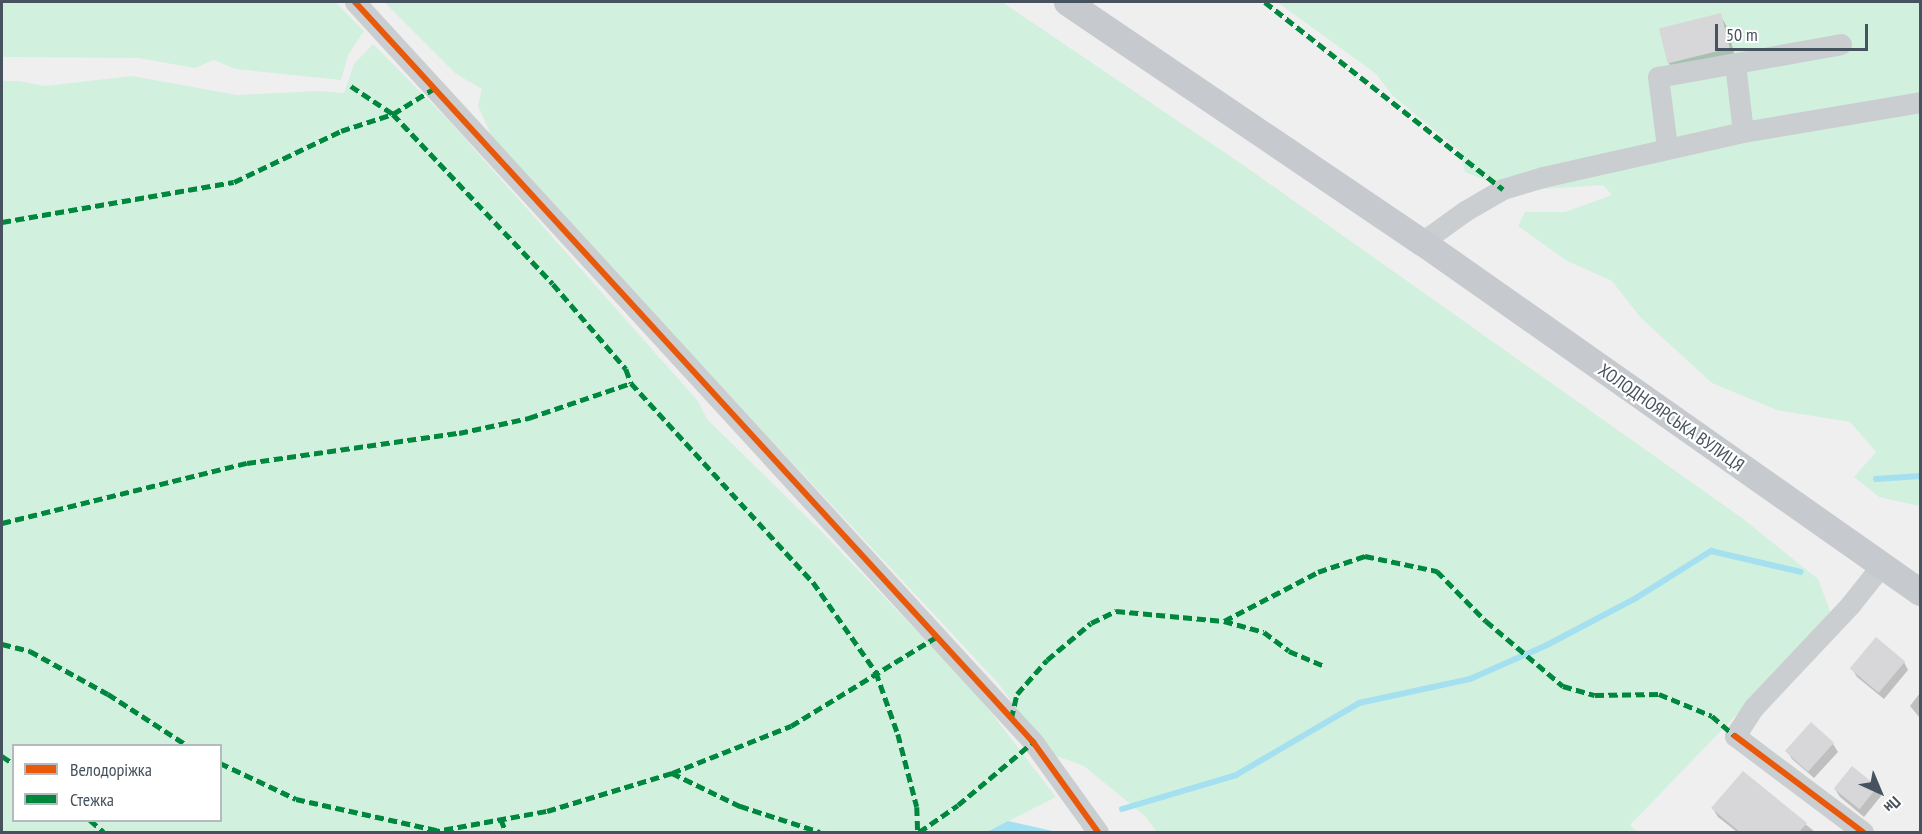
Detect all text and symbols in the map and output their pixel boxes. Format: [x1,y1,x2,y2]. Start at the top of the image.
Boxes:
scale bar [1718,12,1871,50]
text: 50 m [1726,23,1758,46]
street label: ХОЛОДНОЯРСЬКА ВУЛИЦЯ [1594,359,1748,477]
legend [12,744,222,822]
text: Велодоріжка [70,758,152,781]
north arrow [1850,762,1910,822]
text: Стежка [70,788,114,811]
text: Пн [1880,792,1905,818]

